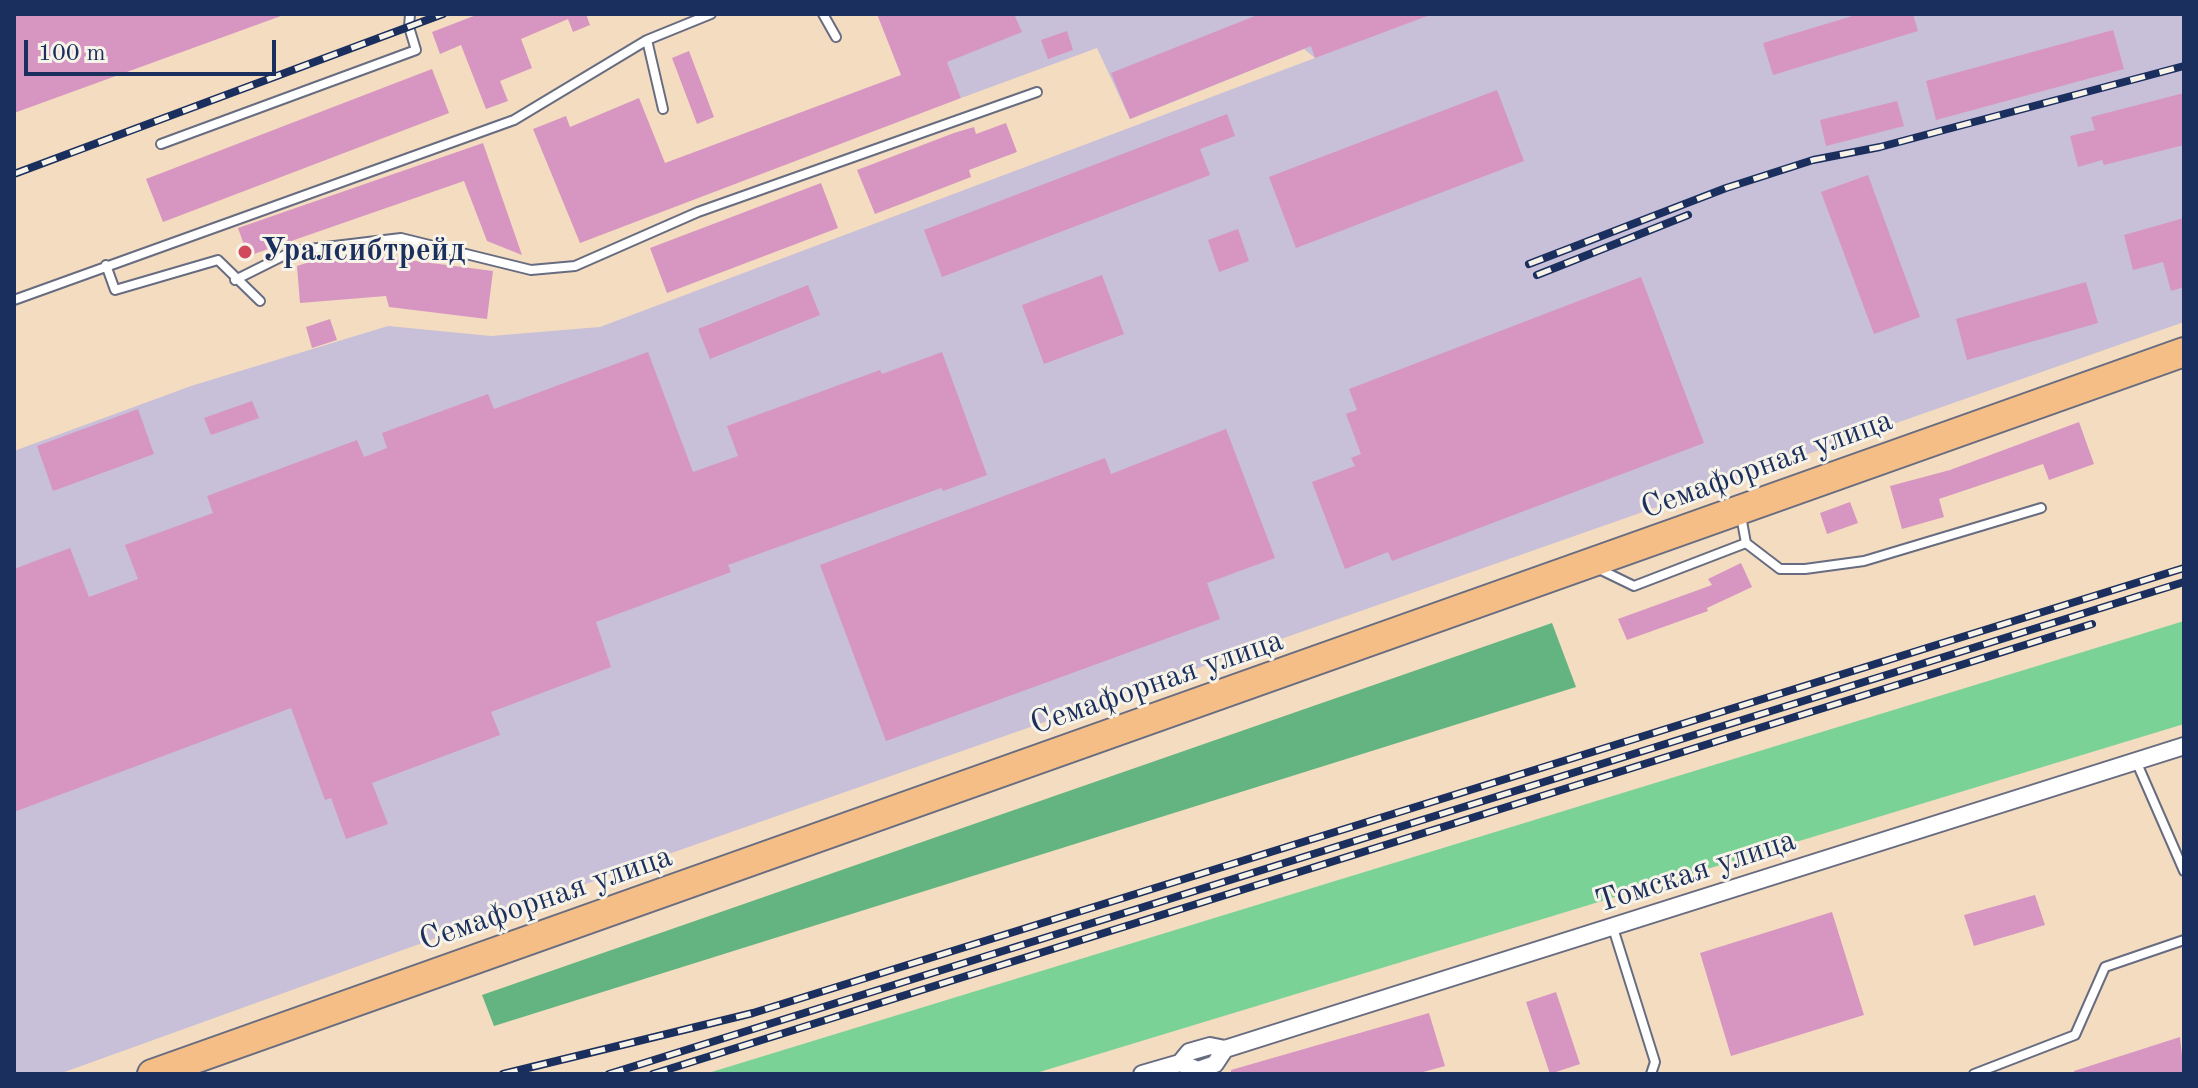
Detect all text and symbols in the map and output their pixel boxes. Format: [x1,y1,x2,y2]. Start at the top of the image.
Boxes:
scale bar [28,24,280,74]
text: 100 m [38,42,106,66]
place label: Уралcибтрейд [261,233,466,271]
marker: Уралcибтрейд [236,243,254,261]
street label: Семафорная улица [1636,402,1898,528]
street label: Семафорная улица [1026,622,1288,744]
street label: Томская улица [1591,822,1801,922]
street label: Семафорная улица [415,838,677,960]

